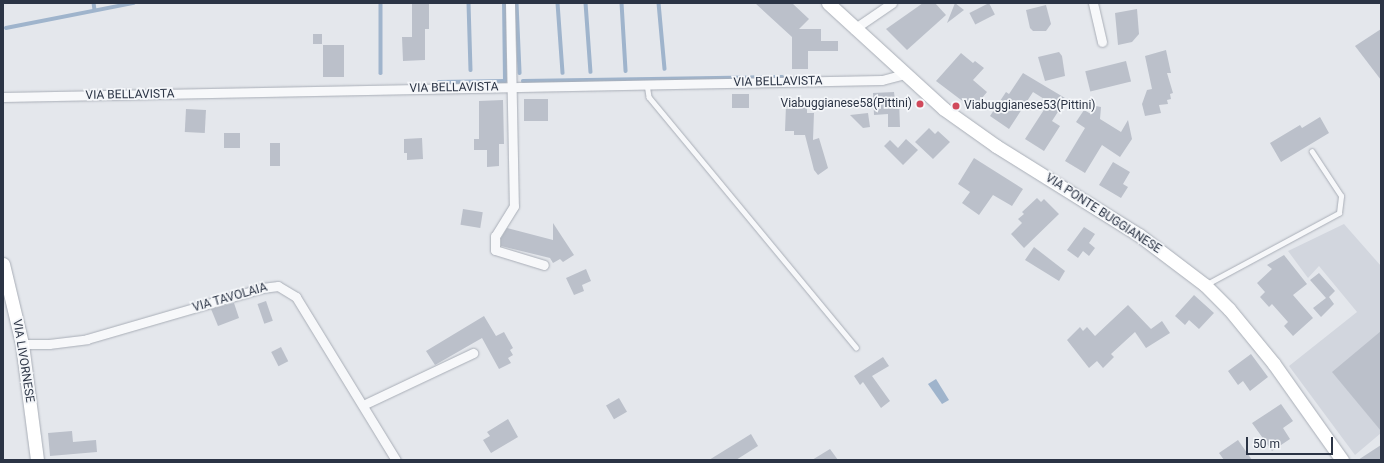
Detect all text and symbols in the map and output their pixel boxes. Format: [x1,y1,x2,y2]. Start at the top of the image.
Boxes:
street label: VIA BELLAVISTA [733,74,823,90]
street label: VIA BELLAVISTA [409,80,499,96]
street label: VIA BELLAVISTA [85,87,175,103]
place label: Viabuggianese58(Pittini) [781,97,912,111]
marker: Viabuggianese58(Pittini) [915,99,925,109]
place label: Viabuggianese53(Pittini) [964,99,1095,113]
marker: Viabuggianese53(Pittini) [951,101,961,111]
street label: VIA PONTE BUGGIANESE [1042,171,1164,257]
street label: VIA TAVOLAIA [191,280,269,316]
street label: VIA LIVORNESE [9,318,37,404]
scale bar [1248,429,1335,455]
text: 50 m [1253,437,1280,451]

